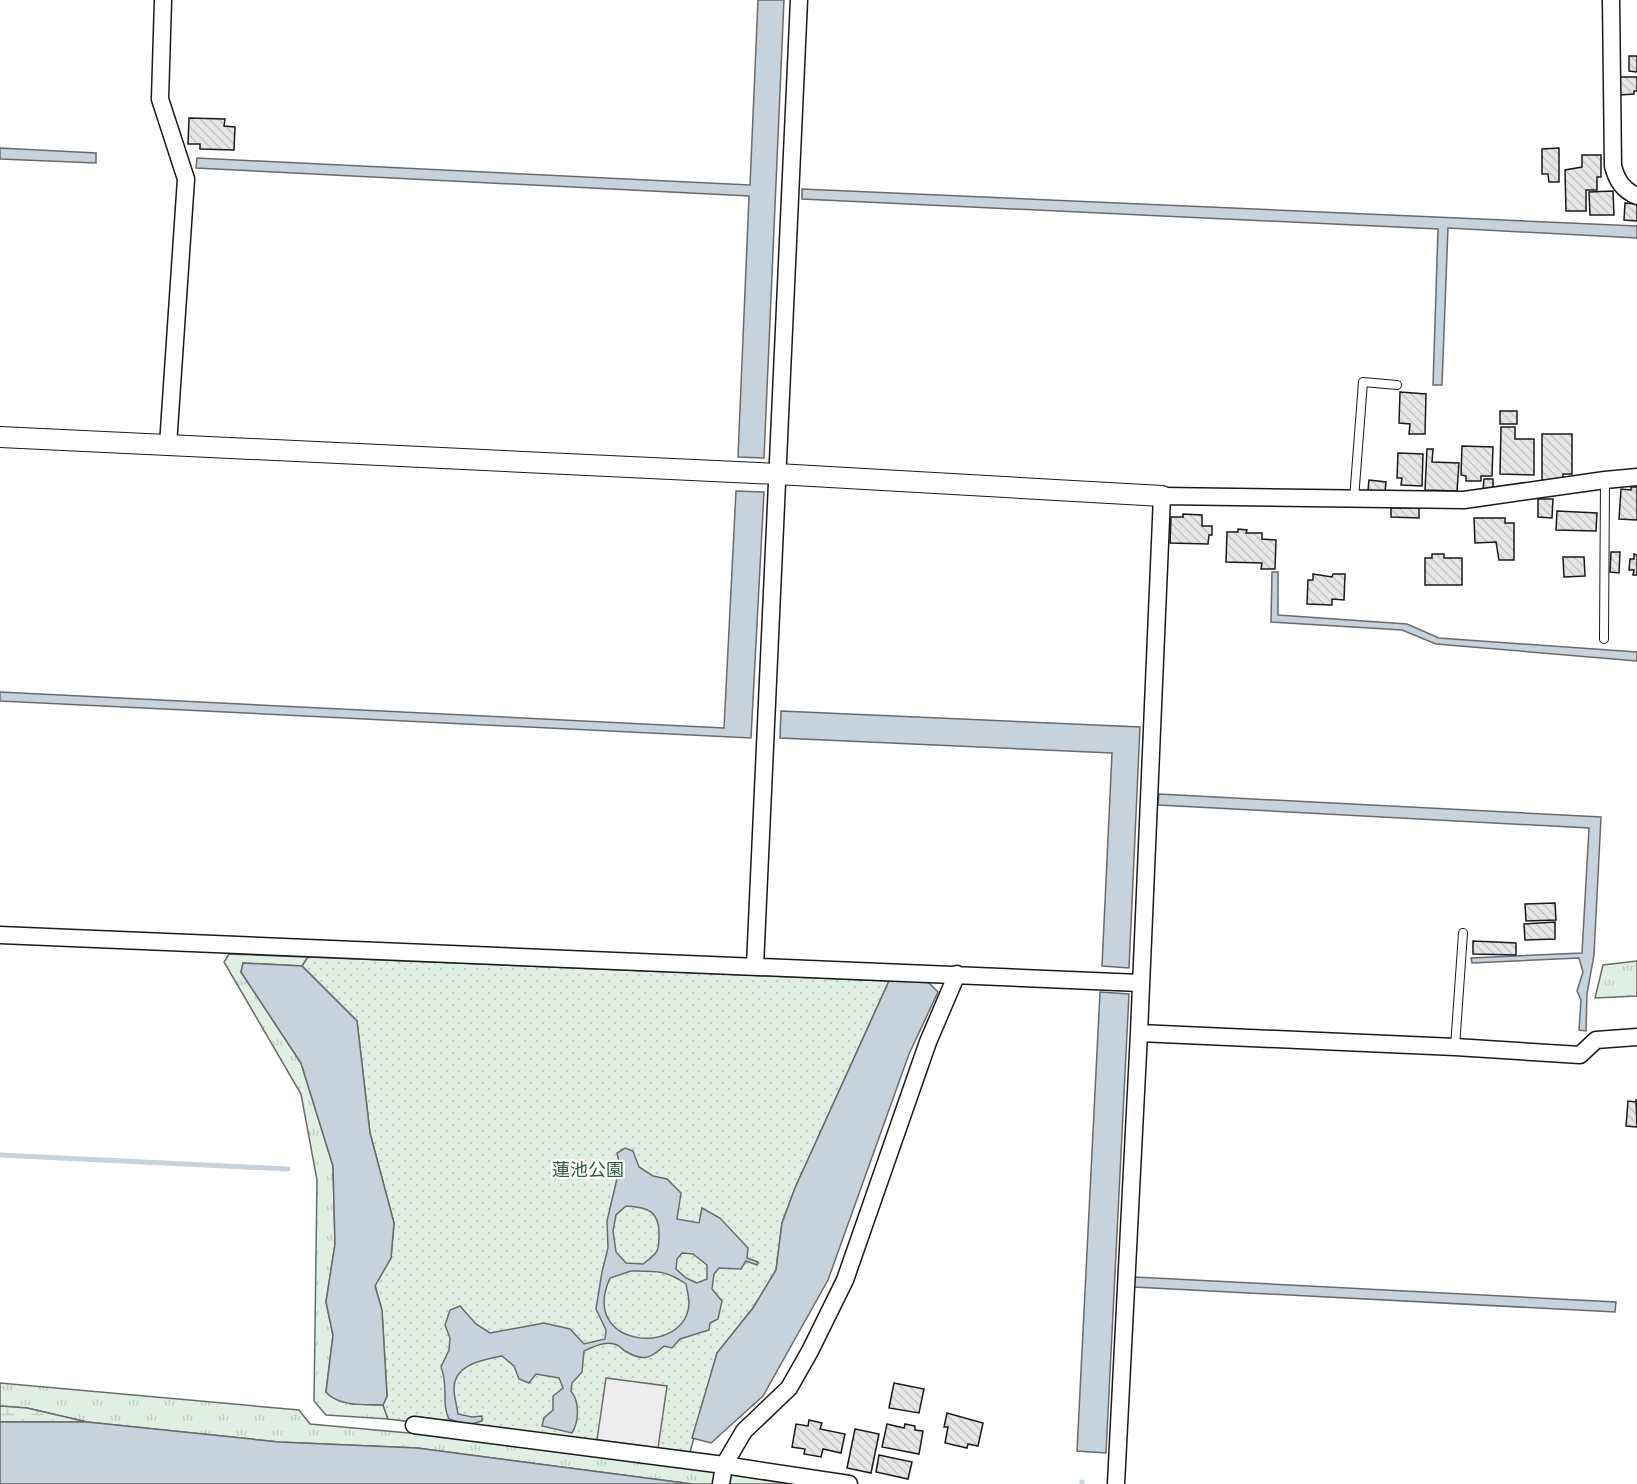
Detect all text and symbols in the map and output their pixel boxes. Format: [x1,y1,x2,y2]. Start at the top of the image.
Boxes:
park label: 蓮池公園 [552,1157,624,1182]

